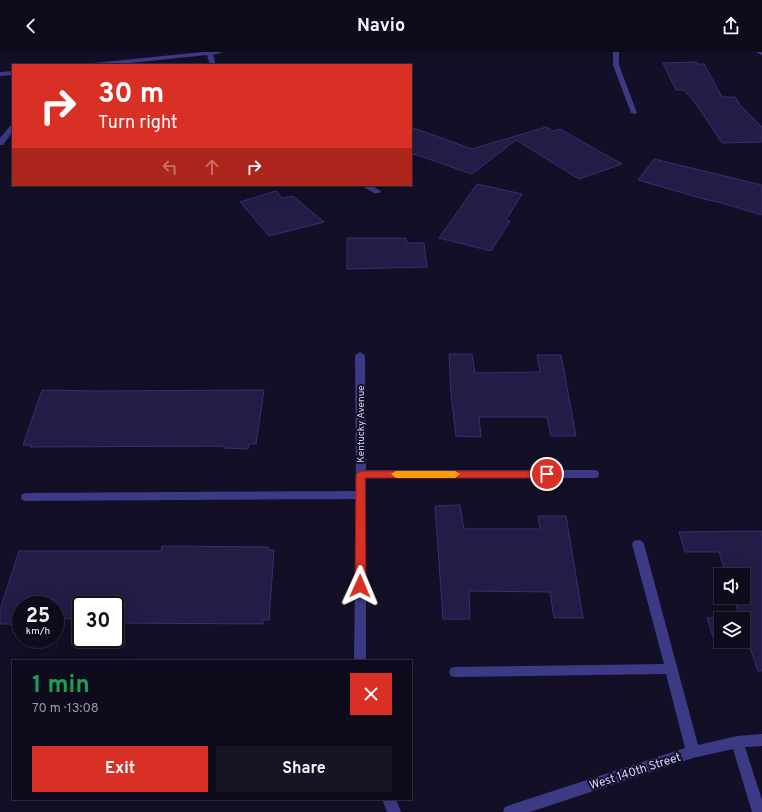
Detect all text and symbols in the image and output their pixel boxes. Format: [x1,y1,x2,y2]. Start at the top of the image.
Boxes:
icon: back [20,15,42,37]
text: Navio [357,15,405,38]
icon: share [720,15,742,37]
text: 30 m [98,77,164,113]
icon: right [32,80,84,132]
text: Turn right [98,112,178,135]
icon: left [159,156,181,178]
icon: ahead [201,156,223,178]
icon: right [243,156,265,178]
street label: Kentucky Avenue [355,385,368,463]
pin [530,457,564,491]
icon: arrive [536,463,558,485]
position arrow [339,565,381,607]
map controls [714,568,750,648]
button: sound [714,568,750,604]
speed limit sign: 30 [72,596,124,648]
text: 25 [26,604,50,630]
button: layers [714,612,750,648]
text: km/h [26,625,50,638]
text: 1 min [32,671,90,701]
button: close [350,673,392,715]
text: 70 m · 13:08 [32,701,99,717]
button: Exit [32,746,208,792]
button: Share [216,746,392,792]
street label: West 140th Street [587,750,683,794]

